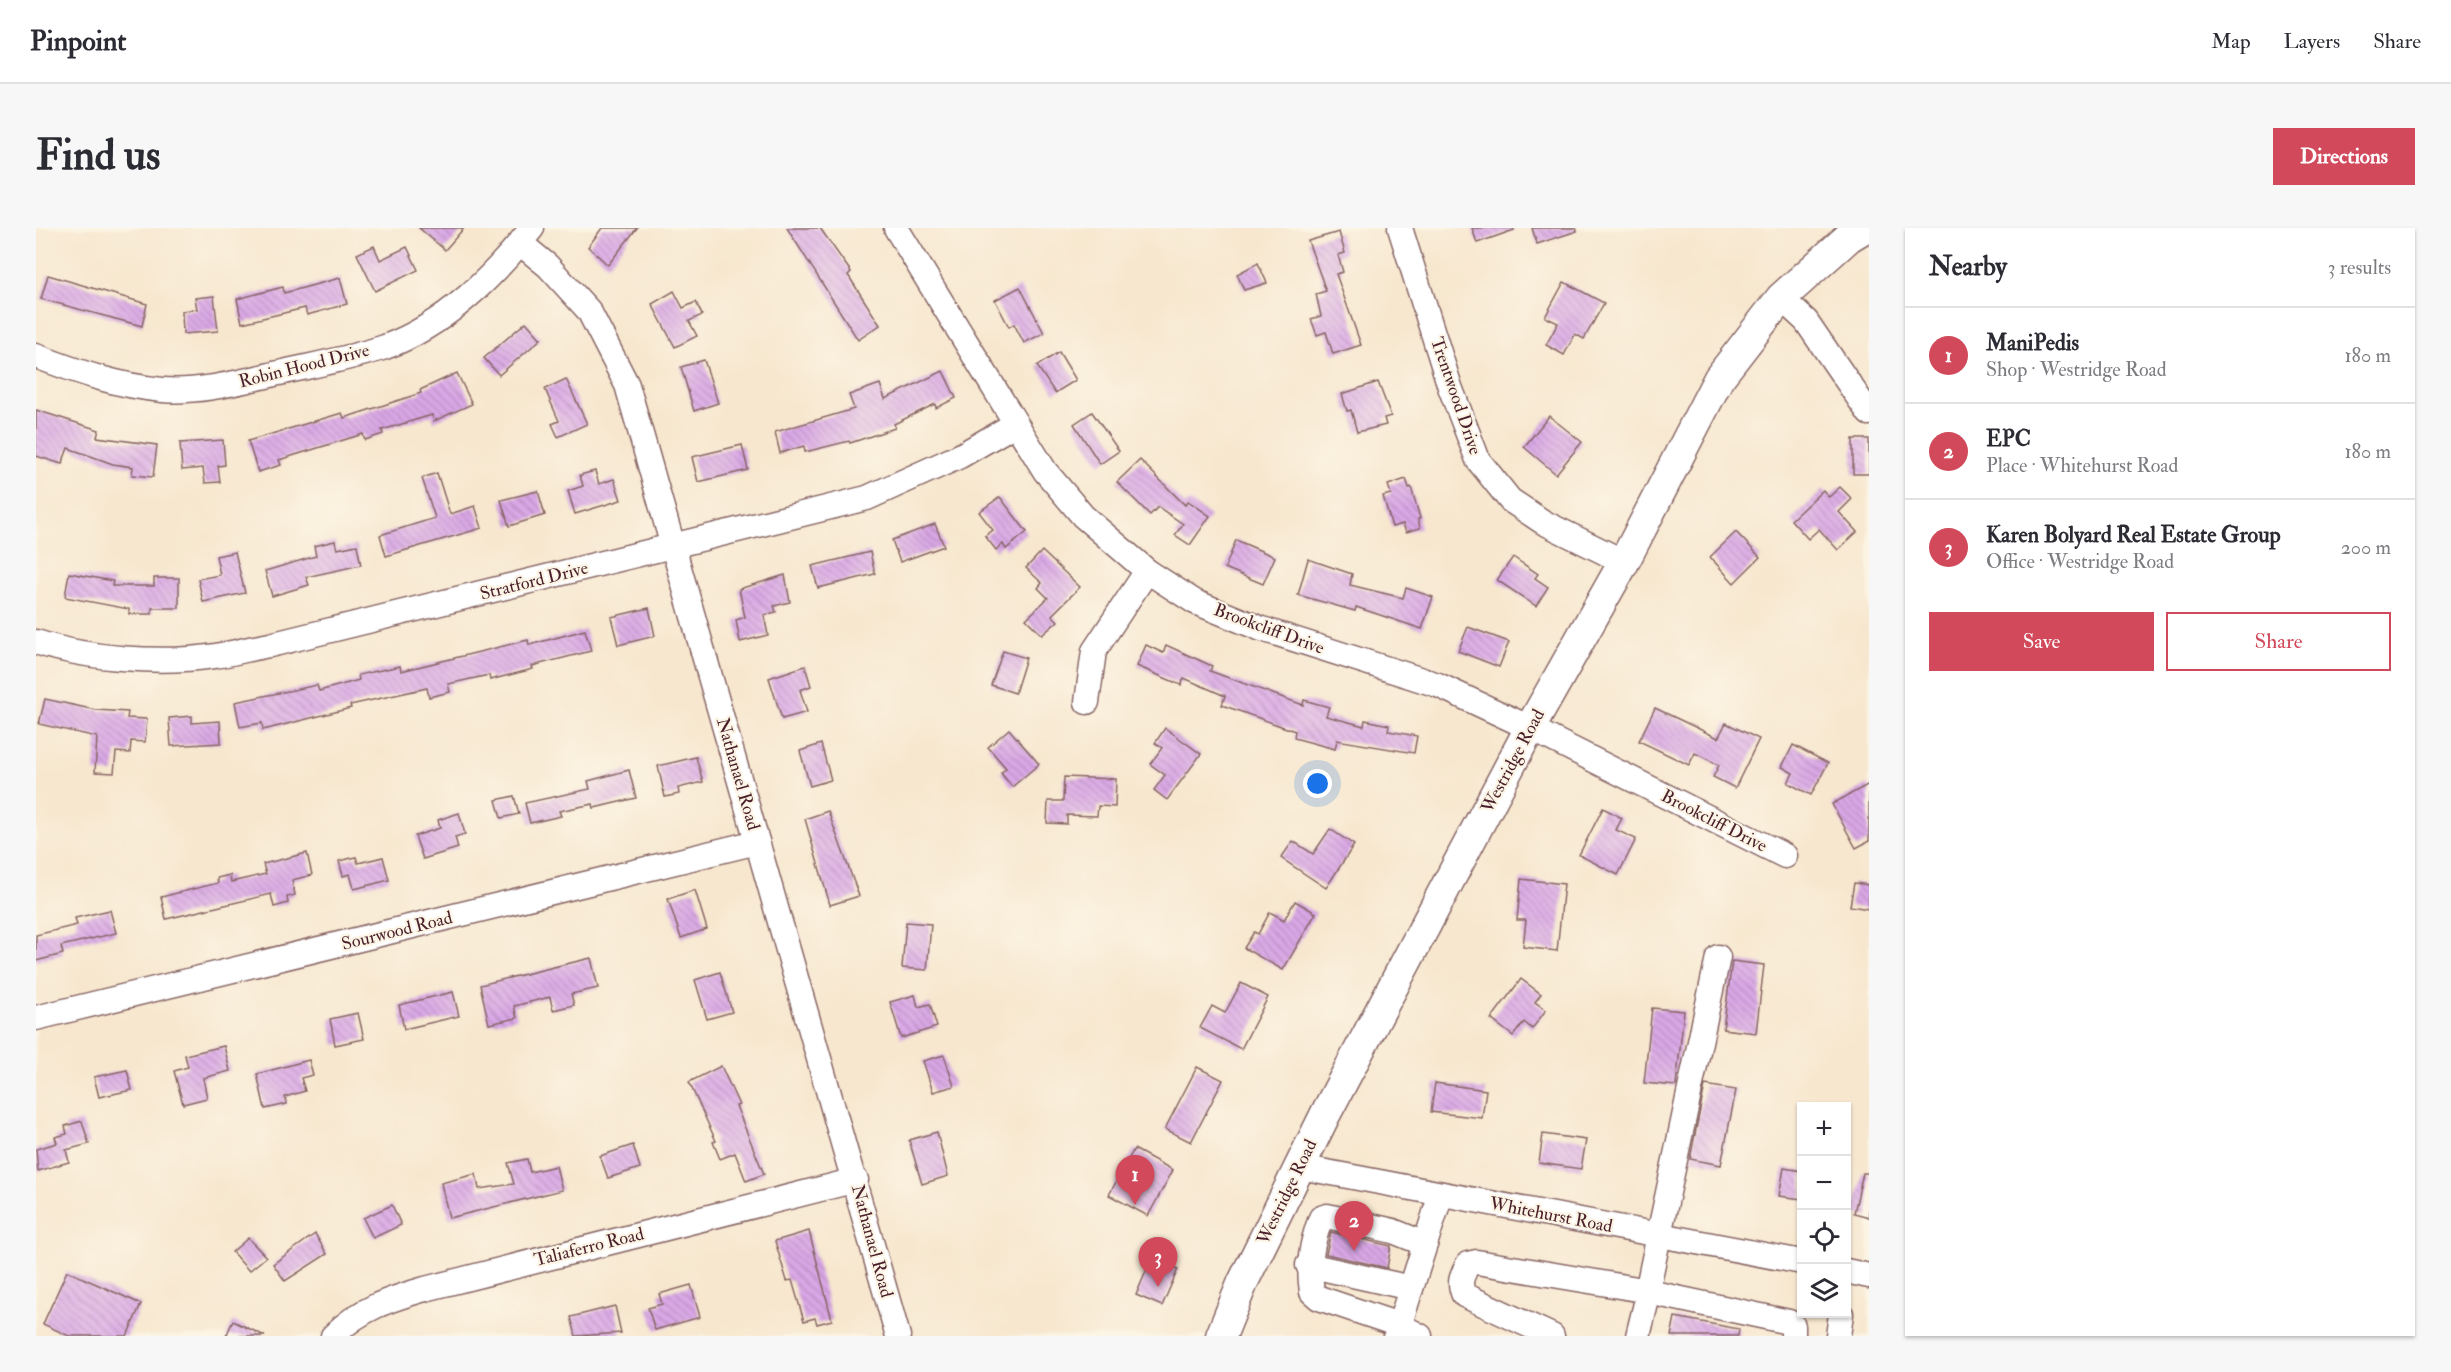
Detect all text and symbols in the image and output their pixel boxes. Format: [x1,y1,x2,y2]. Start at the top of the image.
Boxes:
text: Pinpoint [30,24,126,59]
text: Map [2211,28,2251,55]
text: Layers [2284,28,2340,55]
text: Share [2373,28,2421,55]
button: Directions [2273,128,2415,185]
text: Find us [36,130,160,182]
text: Nearby [1929,251,2007,283]
text: 3 results [2328,255,2391,280]
text: ManiPedis [1986,329,2079,357]
street label: Trentwood Drive [1425,334,1487,458]
street label: Robin Hood Drive [236,339,372,393]
text: 1 [1945,343,1952,368]
text: 180 m [2344,343,2391,368]
text: Shop · Westridge Road [1986,357,2167,382]
text: EPC [1986,425,2031,453]
text: 2 [1943,439,1954,464]
text: 180 m [2344,439,2391,464]
text: Place · Whitehurst Road [1986,453,2178,478]
text: Karen Bolyard Real Estate Group [1986,521,2281,549]
text: 3 [1945,535,1952,560]
text: 200 m [2341,535,2391,560]
text: Office · Westridge Road [1986,549,2174,574]
street label: Stratford Drive [478,556,591,606]
street label: Brookcliff Drive [1211,598,1328,660]
button: Save [1929,612,2154,671]
button: Share [2166,612,2391,671]
street label: Westridge Road [1476,705,1550,818]
street label: Nathanael Road [711,715,765,833]
your location [1303,769,1332,798]
street label: Brookcliff Drive [1657,784,1771,858]
street label: Sourwood Road [339,906,455,956]
map controls [1797,1102,1851,1318]
button: + [1797,1102,1851,1156]
street label: Westridge Road [1251,1135,1322,1249]
pin: 1 [1116,1156,1154,1205]
button: − [1797,1156,1851,1210]
street label: Nathanael Road [846,1182,898,1300]
street label: Whitehurst Road [1487,1192,1615,1238]
pin: 2 [1334,1202,1374,1251]
button: locate [1797,1210,1851,1264]
street label: Taliaferro Road [532,1222,646,1272]
pin: 3 [1138,1238,1178,1287]
button: layers [1797,1264,1851,1318]

